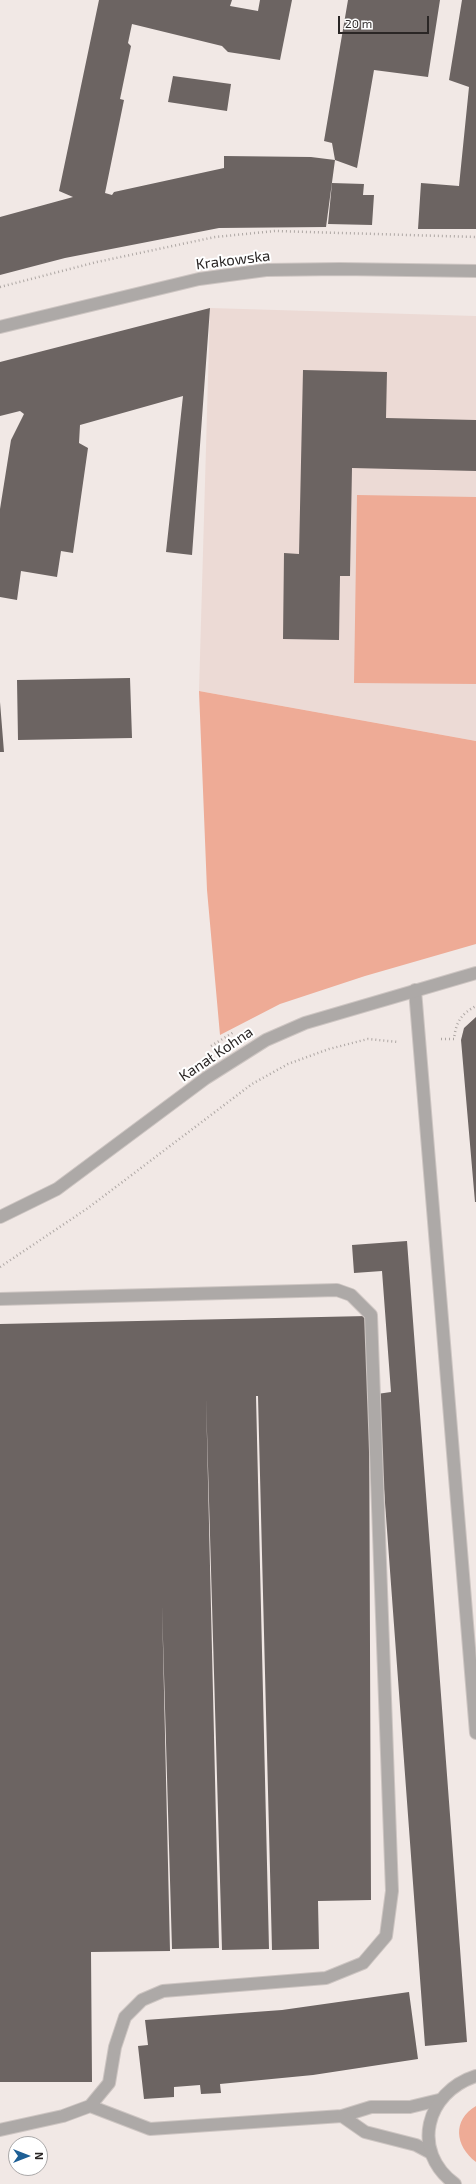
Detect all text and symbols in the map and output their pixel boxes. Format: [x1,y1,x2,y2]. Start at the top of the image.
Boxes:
scale bar [340,8,431,34]
text: 20 m [345,16,372,30]
street label: Krakowska [195,247,271,273]
street label: Kanał Kohna [176,1023,256,1085]
north arrow [8,2136,48,2176]
text: N [33,2152,46,2160]

